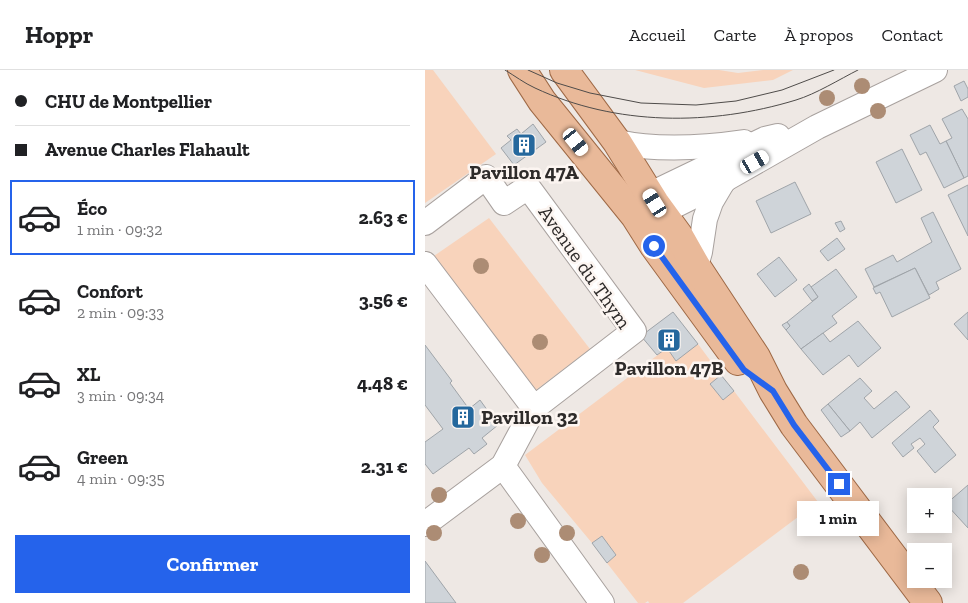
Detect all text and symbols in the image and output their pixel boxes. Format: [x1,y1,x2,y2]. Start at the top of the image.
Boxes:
text: Hoppr [25,20,93,49]
text: Accueil [629,24,686,46]
text: Carte [714,24,757,46]
text: À propos [785,24,853,46]
text: Contact [881,24,943,46]
text: CHU de Montpellier [45,90,212,113]
car [560,126,591,158]
building icon: Pavillon 47A [511,132,537,158]
text: Avenue Charles Flahault [45,138,250,161]
car [738,148,771,176]
place label: Pavillon 47A [469,160,579,184]
car [640,186,669,220]
icon: car [17,195,62,240]
text: Éco [77,197,107,220]
street label: Avenue du Thym [534,201,637,334]
text: 2.63 € [359,206,408,229]
text: 1 min · 09:32 [77,220,162,239]
route start [643,235,665,257]
icon: car [17,278,62,323]
text: Confort [77,280,143,303]
text: 3.56 € [359,289,408,312]
text: 2 min · 09:33 [77,303,164,322]
building icon: Pavillon 47B [656,327,682,353]
place label: Pavillon 47B [615,356,723,380]
icon: car [17,361,62,406]
text: XL [77,363,100,386]
text: 4.48 € [357,372,408,395]
text: 3 min · 09:34 [77,386,164,405]
building icon: Pavillon 32 [450,404,476,430]
place label: Pavillon 32 [481,405,578,429]
icon: car [17,444,62,489]
text: Green [77,446,128,469]
text: 2.31 € [361,455,408,478]
text: 4 min · 09:35 [77,469,165,488]
route end [828,473,850,495]
map controls [907,488,952,588]
button: + [907,488,952,533]
callout: 1 min [798,502,880,536]
text: 1 min [819,509,857,528]
button: Confirmer [15,535,410,593]
button: − [907,543,952,588]

